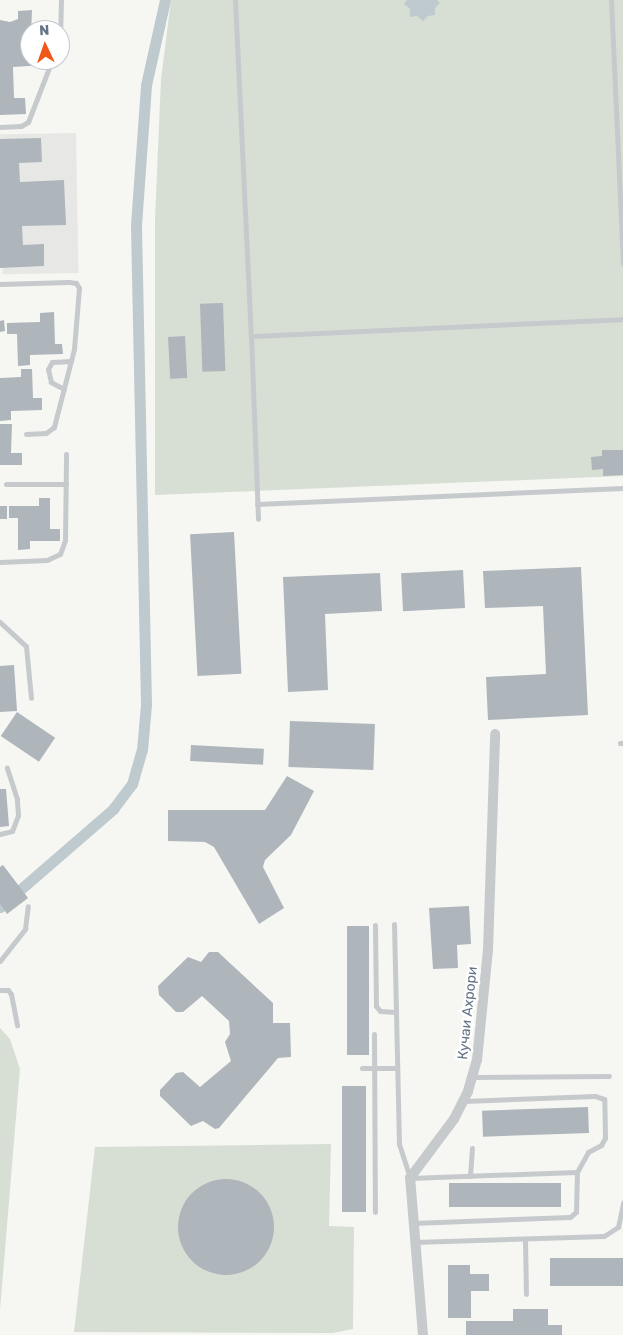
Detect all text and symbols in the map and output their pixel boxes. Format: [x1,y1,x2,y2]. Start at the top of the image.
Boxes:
north arrow [20,20,70,70]
text: N [39,22,50,39]
street label: Кучаи Ахрори [455,966,481,1060]

